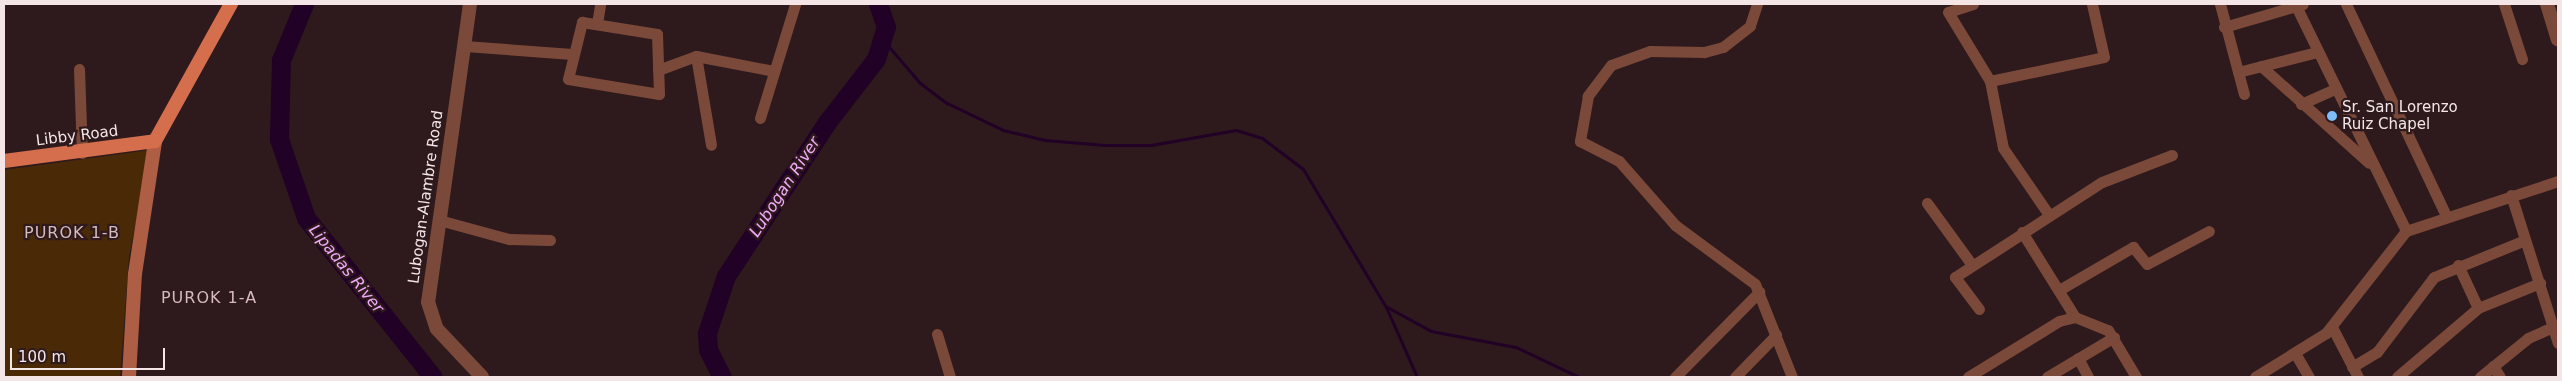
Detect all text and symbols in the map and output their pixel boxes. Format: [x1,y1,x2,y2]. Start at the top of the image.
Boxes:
place label: Sr. San Lorenzo Ruiz Chapel [2342,98,2458,133]
street label: Lubogan-Alambre Road [405,109,447,285]
marker: Sr. San Lorenzo Ruiz Chapel [2326,110,2338,122]
street label: Libby Road [35,122,119,150]
water label: Lubogan River [745,133,825,241]
water label: Lipadas River [305,221,387,317]
district label: PUROK 1-B [23,223,121,243]
district label: PUROK 1-A [160,288,258,308]
scale bar [12,338,168,370]
text: 100 m [18,348,66,366]

